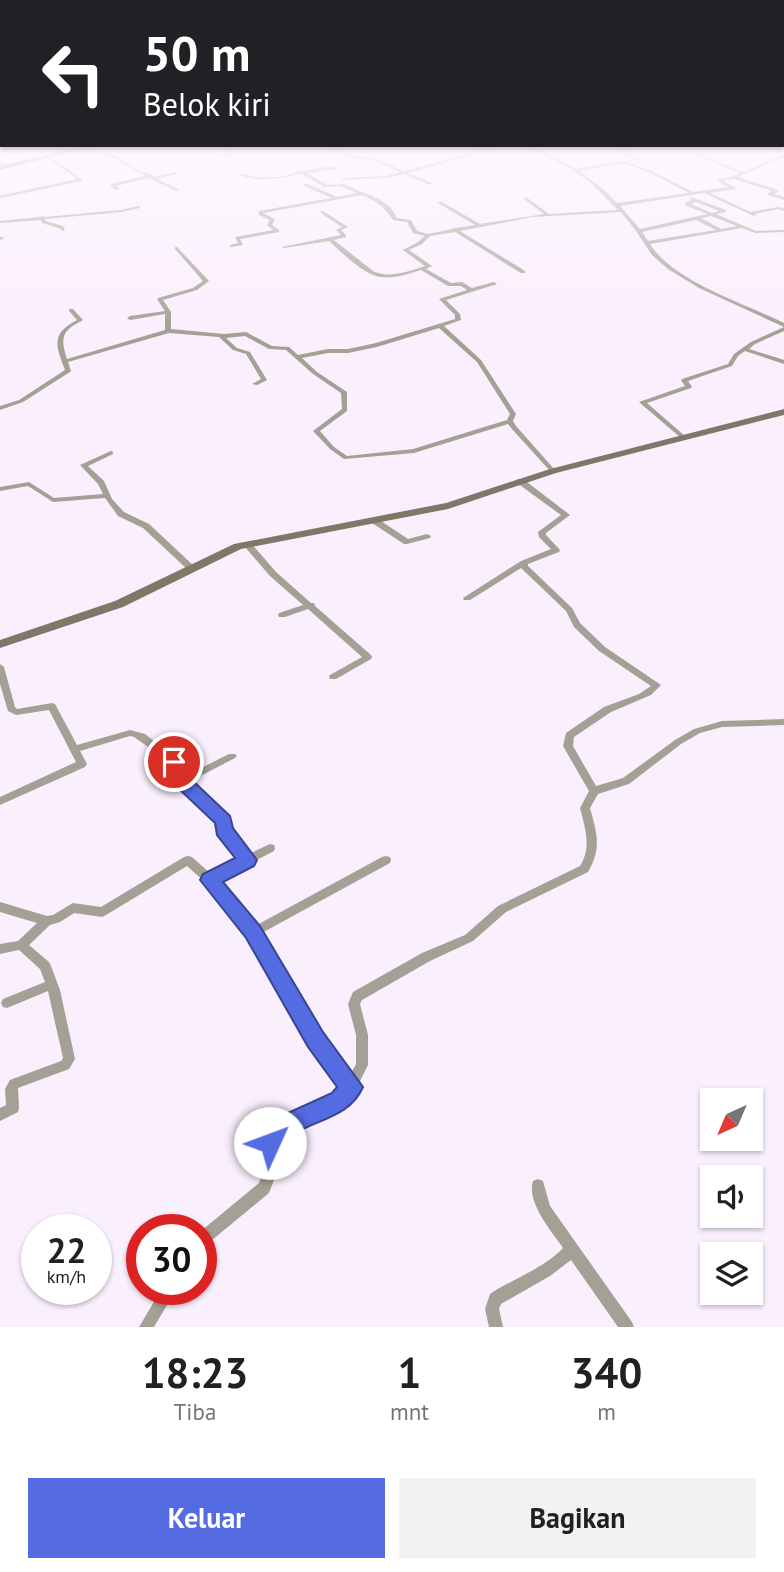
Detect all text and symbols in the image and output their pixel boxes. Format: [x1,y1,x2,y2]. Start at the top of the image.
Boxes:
text: 50 m [143,21,250,85]
icon: left [28,28,119,119]
text: Belok kiri [143,83,271,125]
pin [144,732,204,792]
icon: arrive [155,743,193,781]
north arrow [700,1088,763,1152]
map controls [700,1088,763,1305]
position arrow [233,1106,307,1180]
button: sound [700,1165,763,1228]
speed limit sign: 30 [126,1214,217,1305]
text: 22 [47,1227,86,1273]
button: layers [700,1242,763,1305]
text: km/h [47,1265,86,1288]
text: 18:23 [142,1345,248,1400]
text: 1 [398,1345,421,1400]
text: 340 [571,1345,642,1400]
text: Tiba [174,1397,216,1426]
text: mnt [390,1397,429,1426]
text: m [597,1397,616,1426]
button: Keluar [28,1478,385,1558]
button: Bagikan [399,1478,756,1558]

